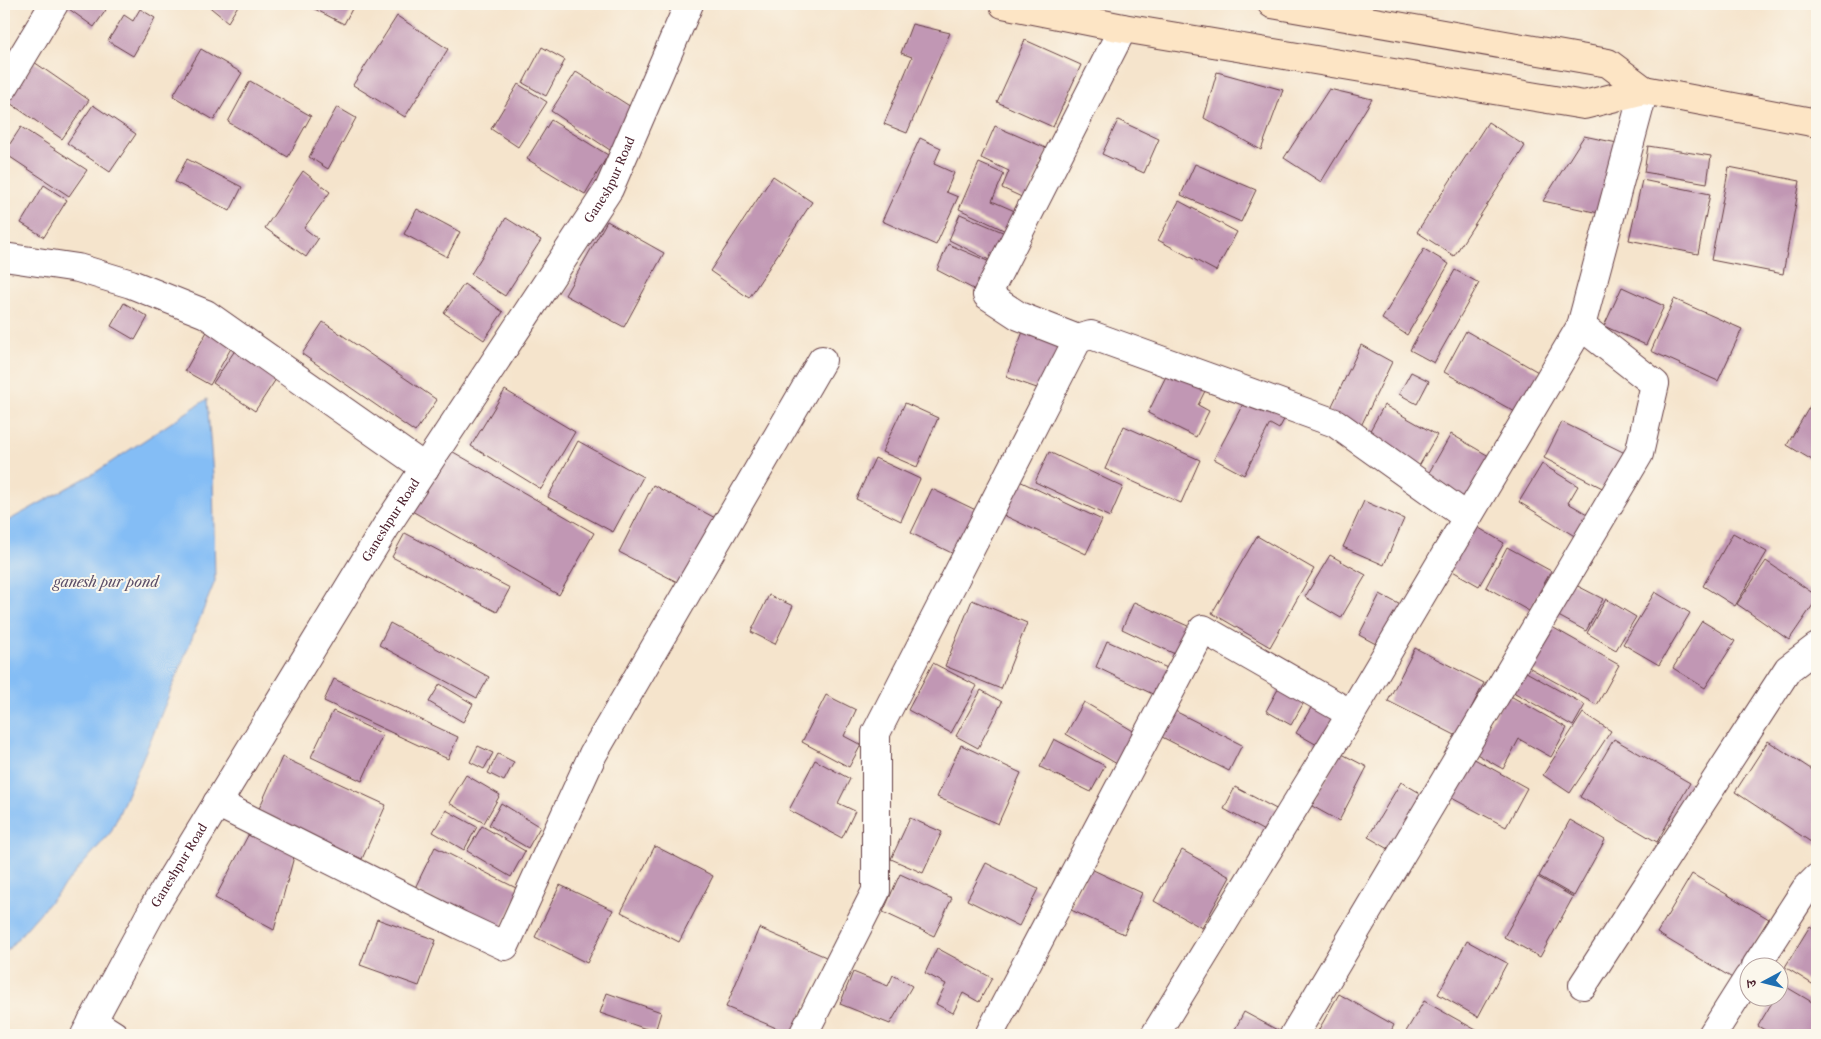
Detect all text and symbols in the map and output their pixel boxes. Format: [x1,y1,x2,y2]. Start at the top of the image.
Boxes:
street label: Ganeshpur Road [581,134,638,226]
street label: Ganeshpur Road [358,475,423,564]
water label: ganesh pur pond [51,573,160,591]
street label: Ganeshpur Road [148,820,211,910]
north arrow [1738,956,1788,1006]
text: उ [1742,978,1761,989]

